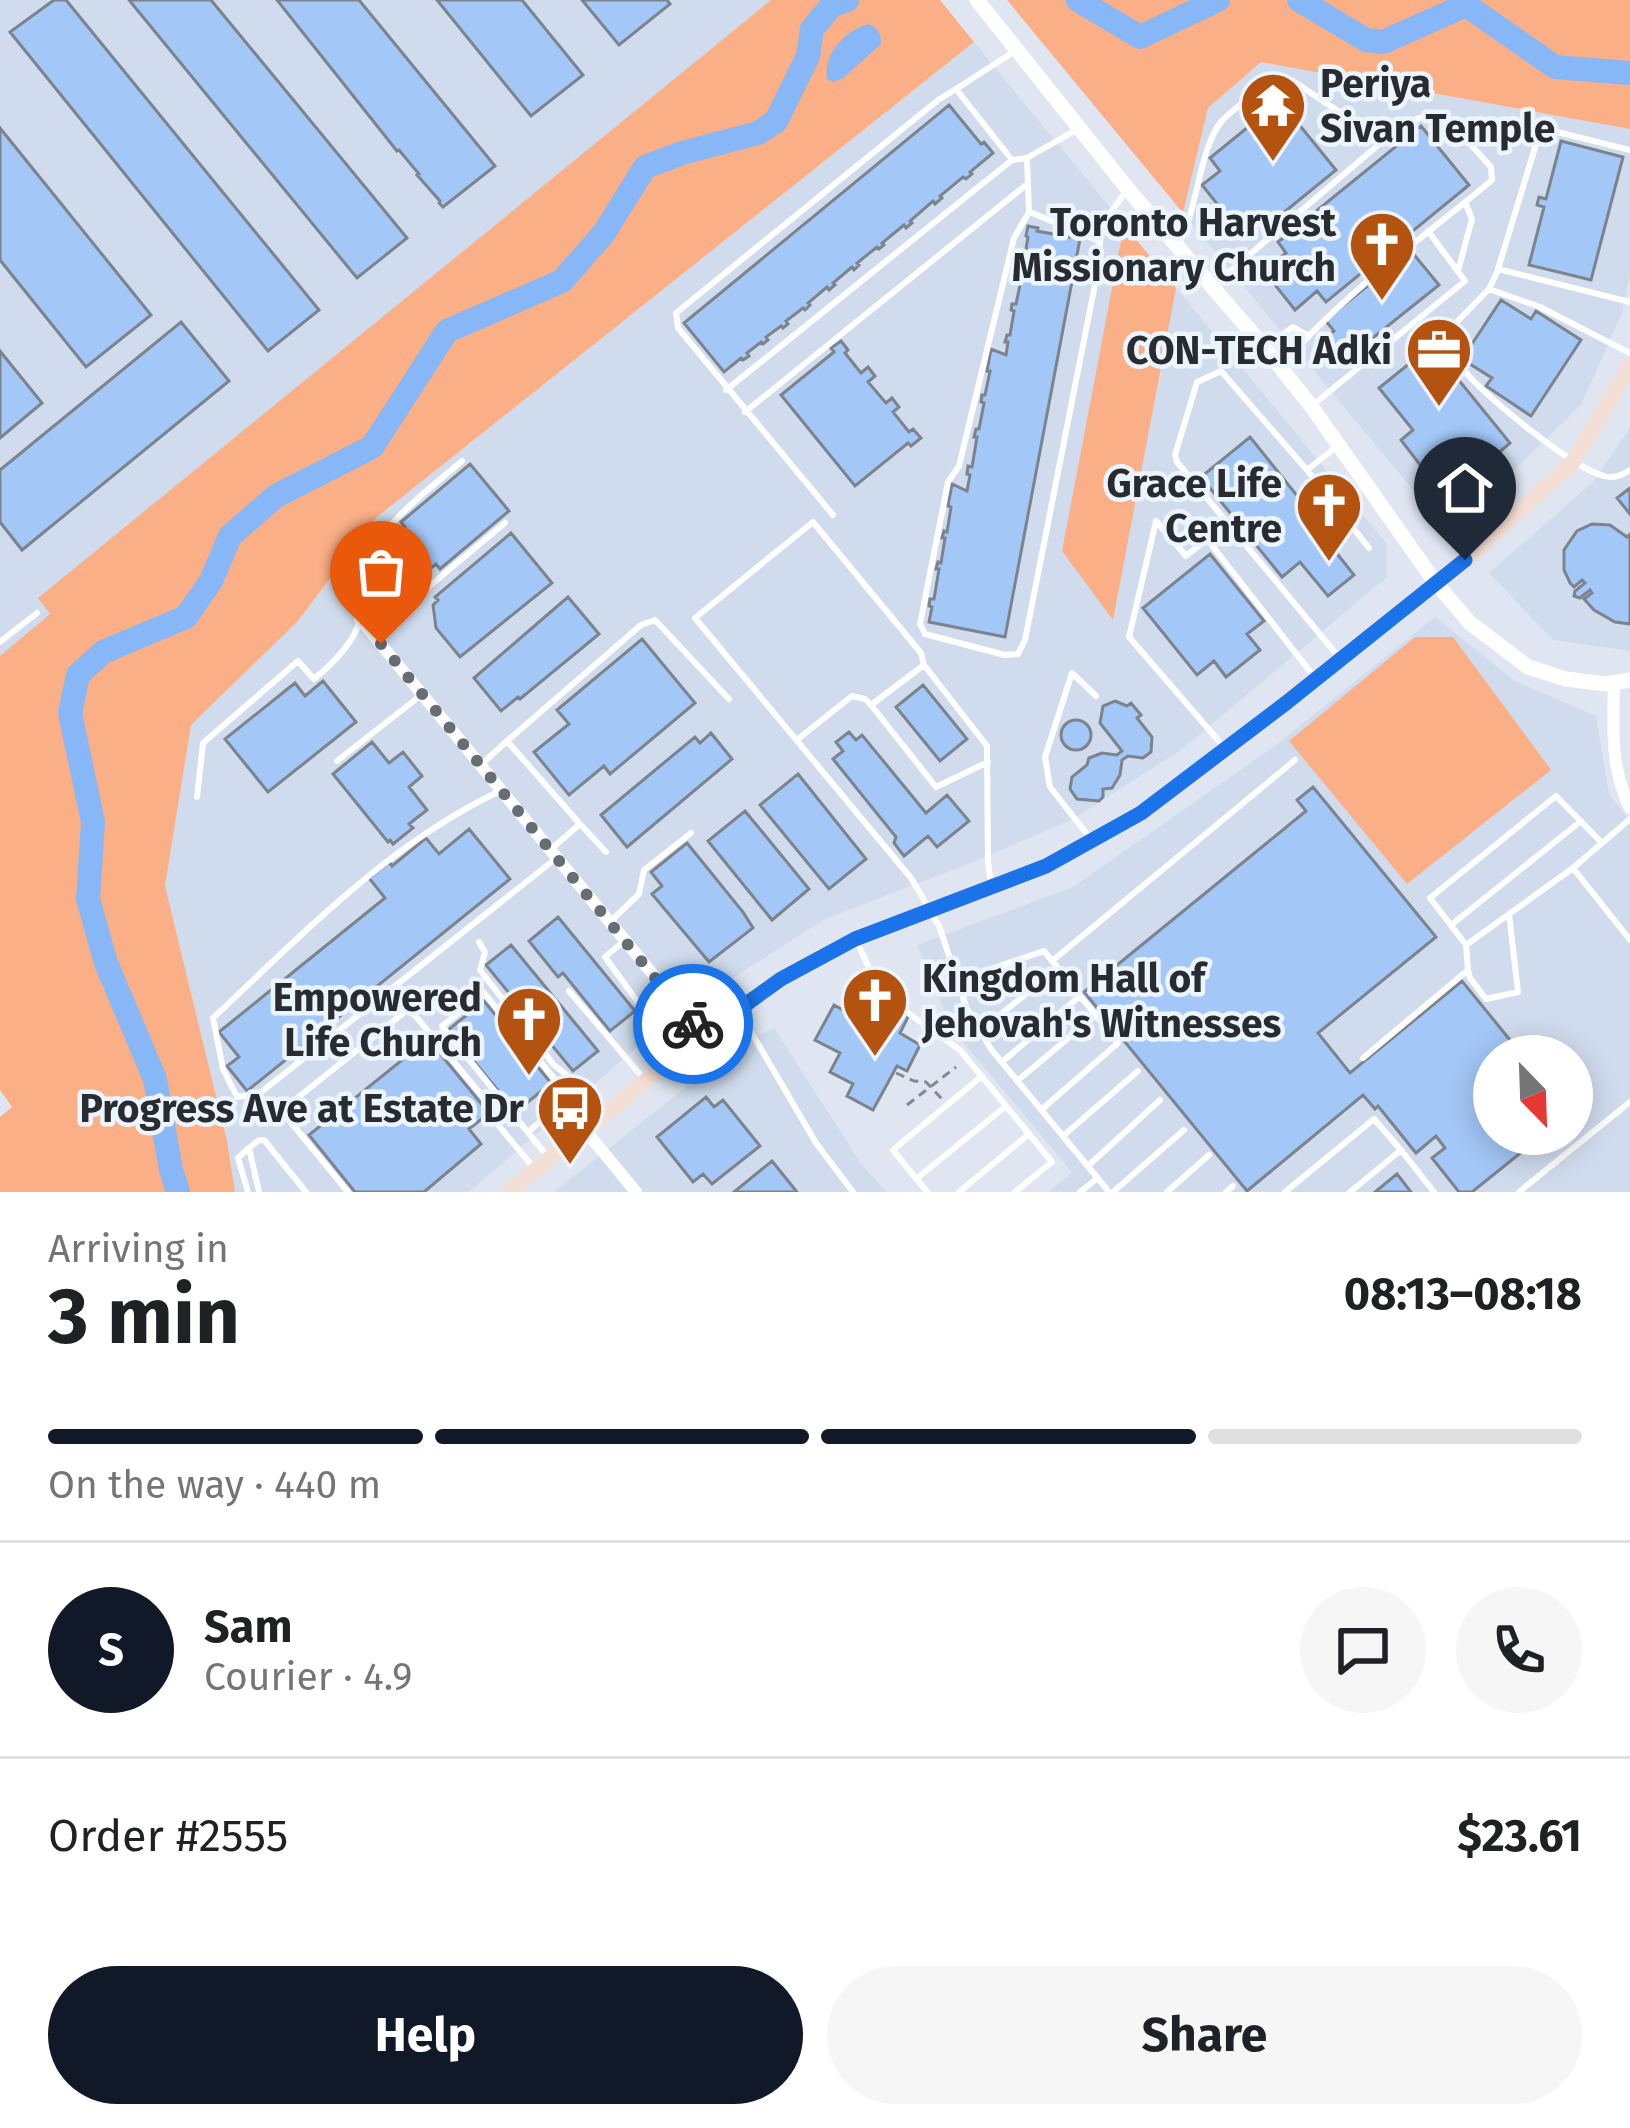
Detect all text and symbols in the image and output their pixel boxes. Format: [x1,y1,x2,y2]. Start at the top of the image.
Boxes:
place label: Periya Sivan Temple [1320,61,1555,152]
temple icon: Periya Sivan Temple [1238,70,1308,164]
place label: Toronto Harvest Missionary Church [1012,200,1337,291]
church icon: Toronto Harvest Missionary Church [1347,209,1417,303]
office icon: CON-TECH Adki [1404,315,1474,409]
place label: CON-TECH Adki [1126,328,1392,374]
pin [1414,437,1516,560]
icon: home [1432,455,1498,521]
place label: Grace Life Centre [1106,461,1282,552]
church icon: Grace Life Centre [1294,470,1364,564]
pin [330,521,432,644]
icon: bag [348,539,414,605]
place label: Kingdom Hall of Jehovah's Witnesses [921,956,1282,1047]
courier [633,964,753,1084]
church icon: Kingdom Hall of Jehovah's Witnesses [840,965,910,1059]
place label: Empowered Life Church [273,975,482,1066]
church icon: Empowered Life Church [494,984,564,1078]
icon: bike [660,991,726,1057]
north arrow [1473,1035,1593,1155]
map controls [1473,1035,1593,1155]
bus stop icon: Progress Ave at Estate Dr [535,1073,605,1167]
place label: Progress Ave at Estate Dr [80,1086,524,1132]
text: Arriving in [48,1226,229,1272]
text: 08:13–08:18 [1344,1267,1582,1321]
text: 3 min [48,1270,240,1364]
text: On the way · 440 m [48,1462,381,1508]
button: chat [1300,1587,1426,1713]
button: phone [1456,1587,1582,1713]
text: Sam [204,1600,292,1654]
text: S [98,1623,124,1677]
text: Courier · 4.9 [204,1654,413,1700]
text: Order #2555 [48,1809,288,1863]
text: $23.61 [1457,1809,1582,1863]
button: Help [48,1966,803,2104]
button: Share [827,1966,1582,2104]

